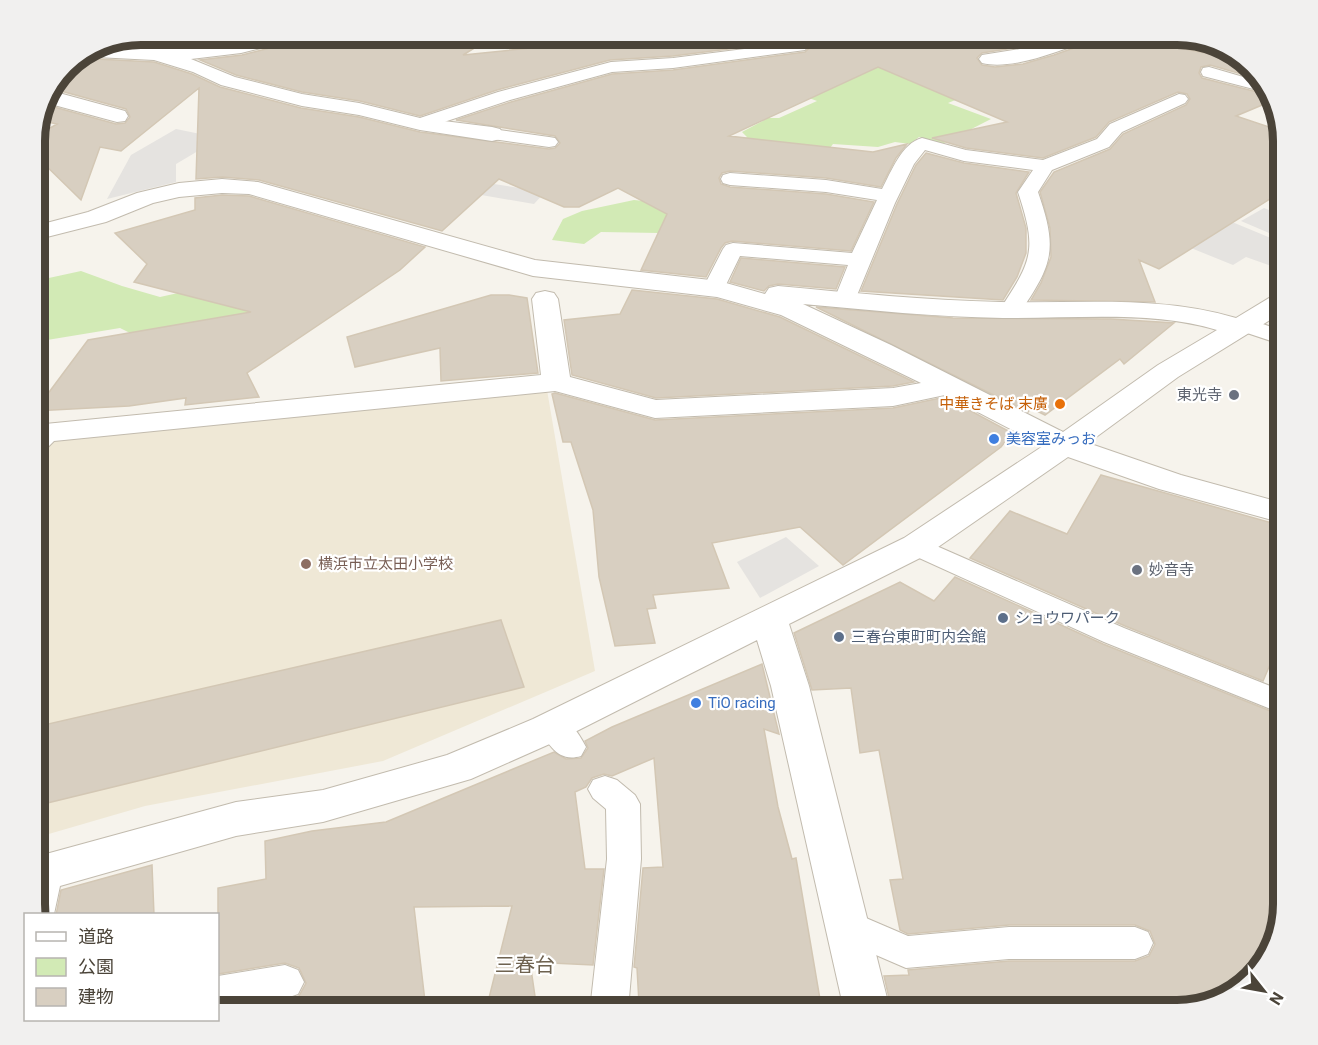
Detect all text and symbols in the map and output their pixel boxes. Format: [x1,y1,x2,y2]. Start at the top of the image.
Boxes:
place label: 東光寺 [1177,386,1222,404]
marker: 東光寺 [1227,388,1241,402]
place label: 中華きそば 末廣 [939,395,1048,413]
marker: 中華きそば 末廣 [1053,397,1067,411]
place label: 美容室みっお [1006,430,1096,448]
marker: 美容室みっお [987,432,1001,446]
place label: 横浜市立太田小学校 [318,555,453,573]
marker: 横浜市立太田小学校 [299,557,313,571]
place label: 妙音寺 [1149,561,1194,579]
marker: 妙音寺 [1130,563,1144,577]
place label: ショウワパーク [1015,609,1120,627]
marker: ショウワパーク [996,611,1010,625]
place label: 三春台東町町内会館 [851,628,986,646]
marker: 三春台東町町内会館 [832,630,846,644]
place label: TiO racing [708,694,776,712]
marker: TiO racing [689,696,703,710]
legend [24,913,219,1021]
text: 道路 [78,926,114,947]
district label: 三春台 [495,953,555,977]
text: 公園 [78,956,114,977]
north arrow [1234,961,1294,1021]
text: 建物 [78,986,114,1007]
text: N [1265,989,1287,1008]

